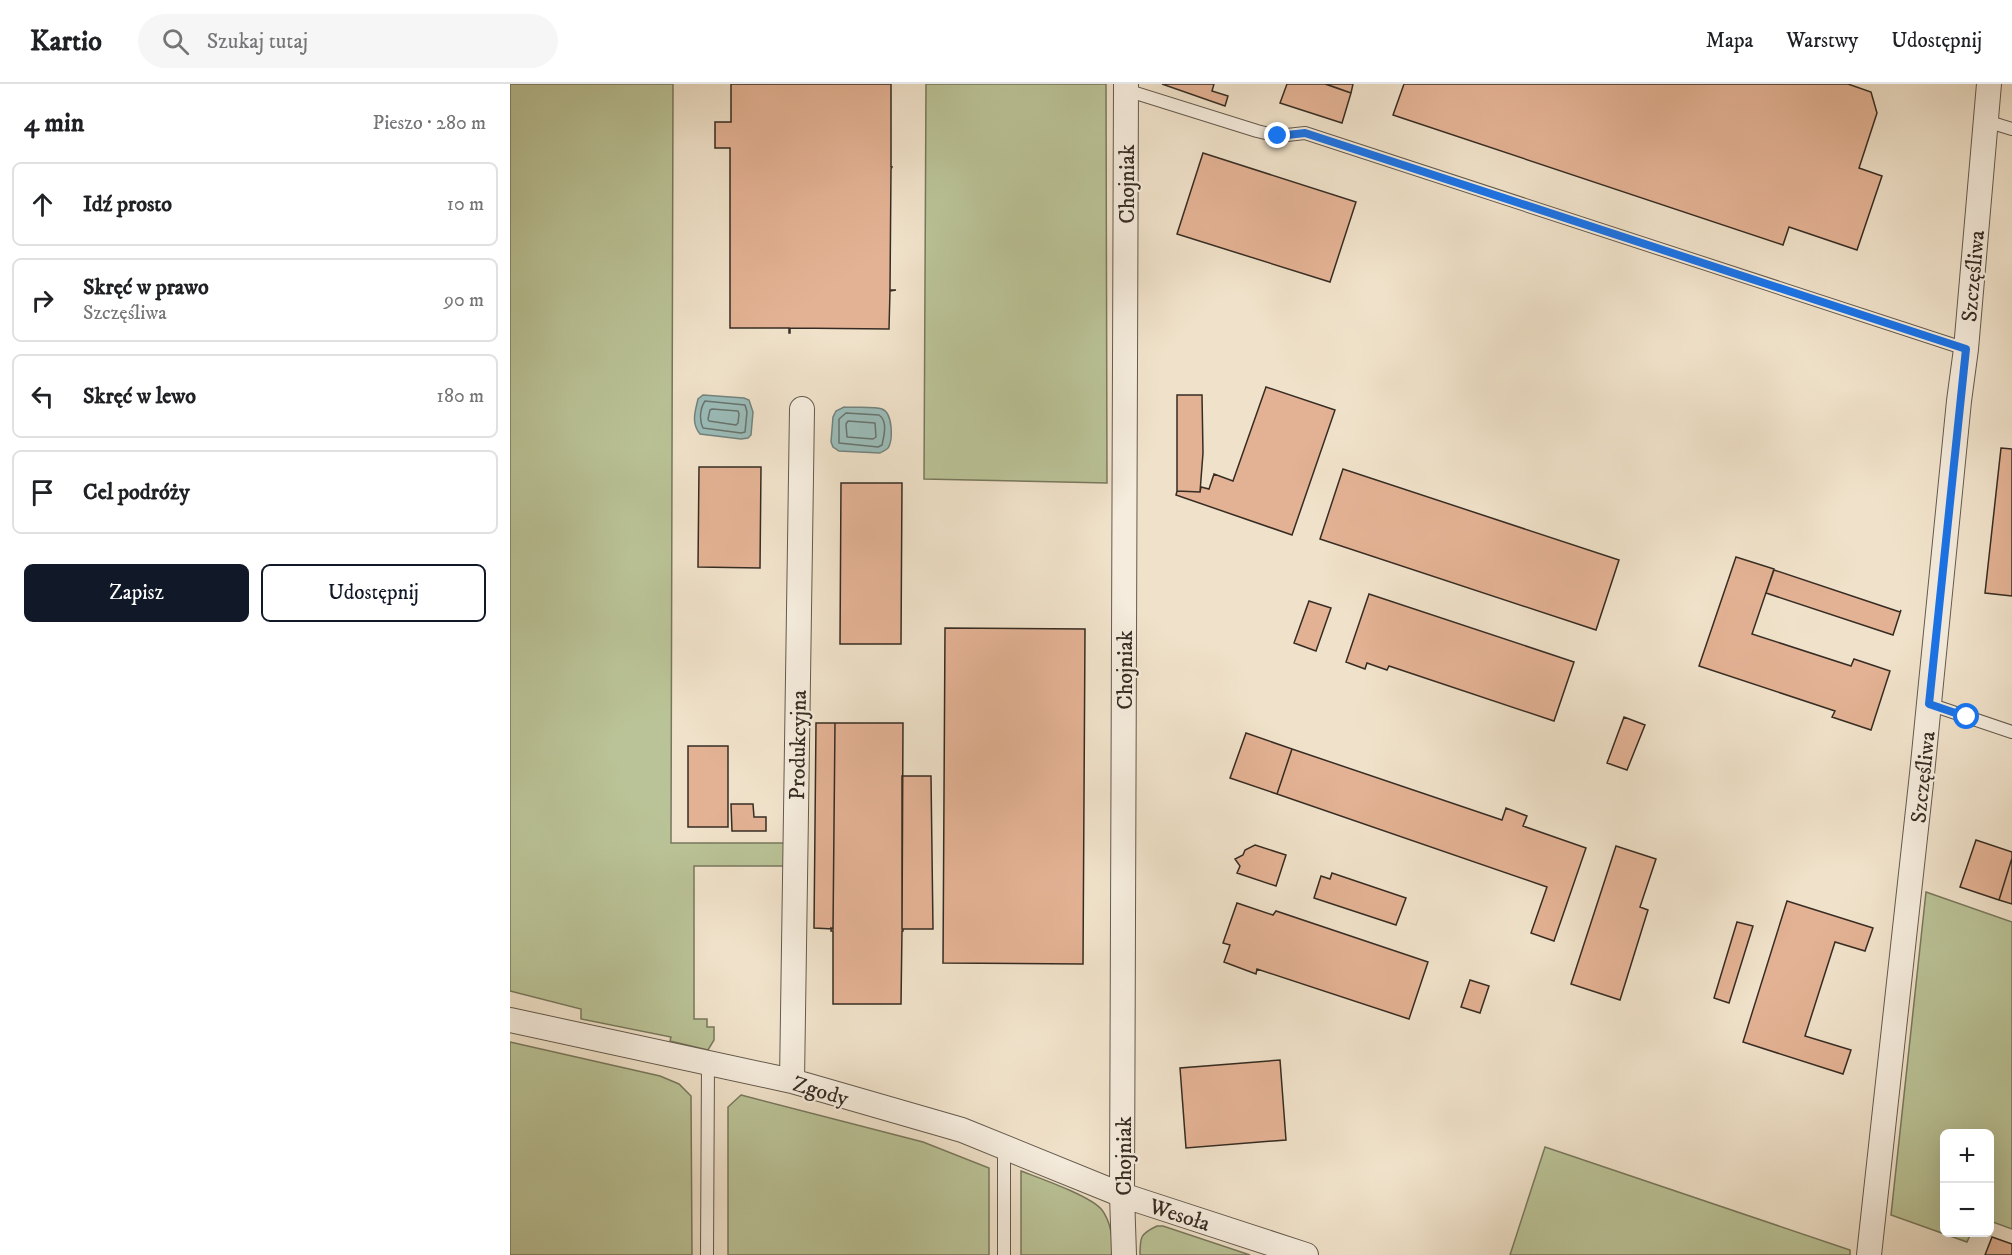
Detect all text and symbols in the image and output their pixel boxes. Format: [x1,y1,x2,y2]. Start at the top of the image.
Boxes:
search box [138,14,558,68]
text: Kartio [30,24,102,59]
icon: search [159,25,192,58]
text: Szukaj tutaj [207,28,308,55]
text: Mapa [1706,28,1753,54]
text: Warstwy [1786,28,1858,54]
text: Udostępnij [1891,28,1982,54]
text: 4 min [24,107,84,140]
text: Pieszo · 280 m [373,111,486,136]
route end [1264,122,1290,148]
street label: Chojniak [1114,144,1141,224]
icon: ahead [26,188,59,221]
text: Idź prosto [83,191,172,218]
text: 10 m [447,192,484,217]
street label: Szczęśliwa [1956,228,1991,323]
text: Skręć w prawo [83,274,209,301]
icon: right [26,284,59,317]
text: 90 m [444,288,484,313]
text: Szczęśliwa [83,301,167,326]
icon: left [26,380,59,413]
text: Skręć w lewo [83,383,196,410]
text: 180 m [437,384,484,409]
icon: arrive [26,476,59,509]
text: Cel podróży [83,479,190,506]
button: Zapisz [24,564,249,622]
button: Udostępnij [261,564,486,622]
street label: Chojniak [1112,630,1139,710]
street label: Produkcyjna [784,689,813,800]
route start [1953,703,1979,729]
street label: Szczęśliwa [1905,729,1942,824]
street label: Zgody [790,1071,852,1112]
street label: Chojniak [1111,1116,1138,1196]
map controls [1940,1129,1994,1237]
button: + [1940,1129,1994,1183]
button: − [1940,1183,1994,1237]
street label: Wesoła [1145,1193,1214,1238]

